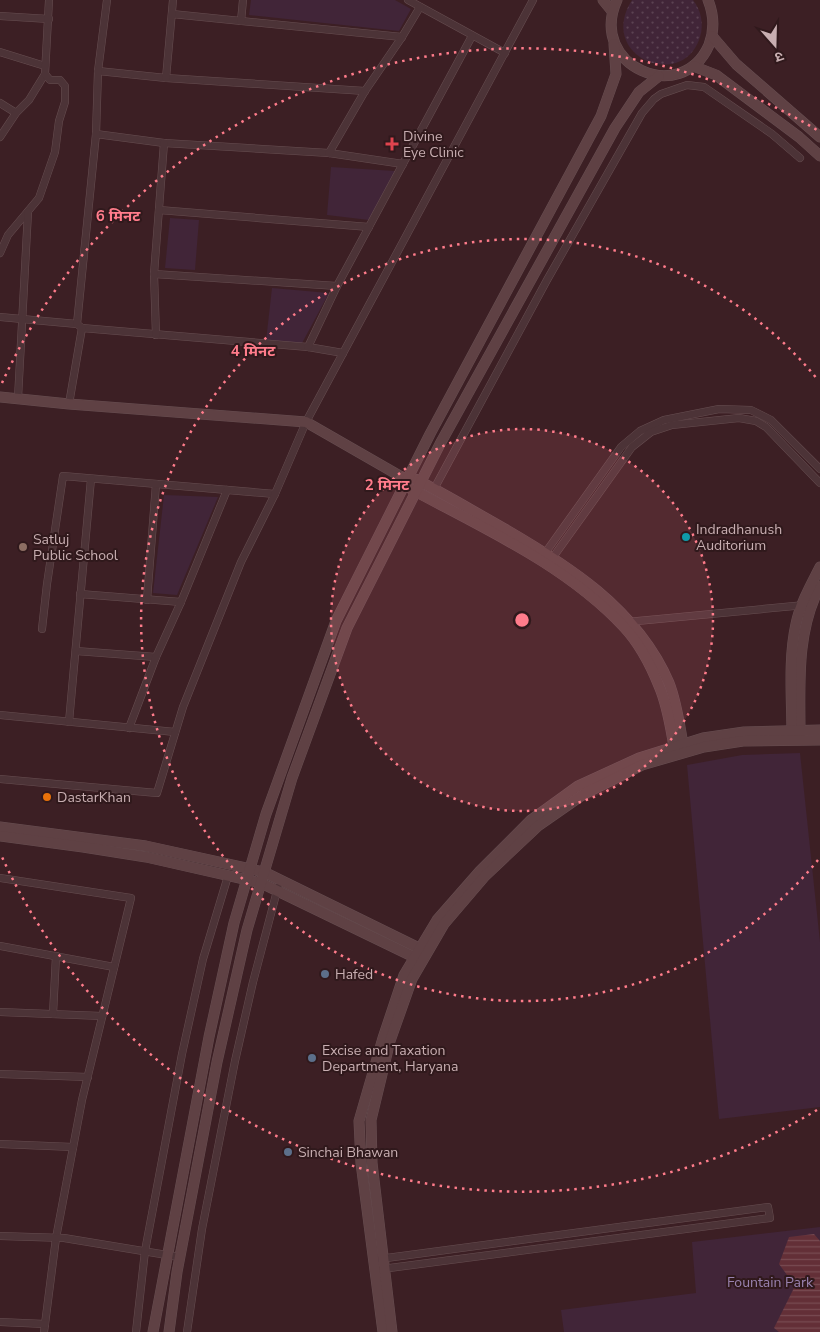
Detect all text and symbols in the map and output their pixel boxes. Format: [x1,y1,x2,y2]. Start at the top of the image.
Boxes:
north arrow [750,20,800,70]
text: उ [771,46,786,67]
place label: Divine Eye Clinic [403,127,464,162]
marker: Divine Eye Clinic [385,137,399,151]
text: 6 मिनट [96,206,141,226]
text: 4 मिनट [231,341,276,361]
text: 2 मिनट [365,475,410,495]
place label: Indradhanush Auditorium [696,520,782,555]
place label: Satluj Public School [33,530,119,565]
marker: Indradhanush Auditorium [680,531,692,543]
marker: Satluj Public School [17,541,29,553]
centre of rings [513,611,531,629]
place label: DastarKhan [57,788,131,807]
marker: DastarKhan [41,791,53,803]
place label: Hafed [335,965,373,984]
marker: Hafed [319,968,331,980]
place label: Excise and Taxation Department, Haryana [322,1041,458,1076]
marker: Excise and Taxation Department, Haryana [306,1052,318,1064]
place label: Sinchai Bhawan [298,1143,398,1162]
marker: Sinchai Bhawan [282,1146,294,1158]
park label: Fountain Park [727,1273,814,1292]

